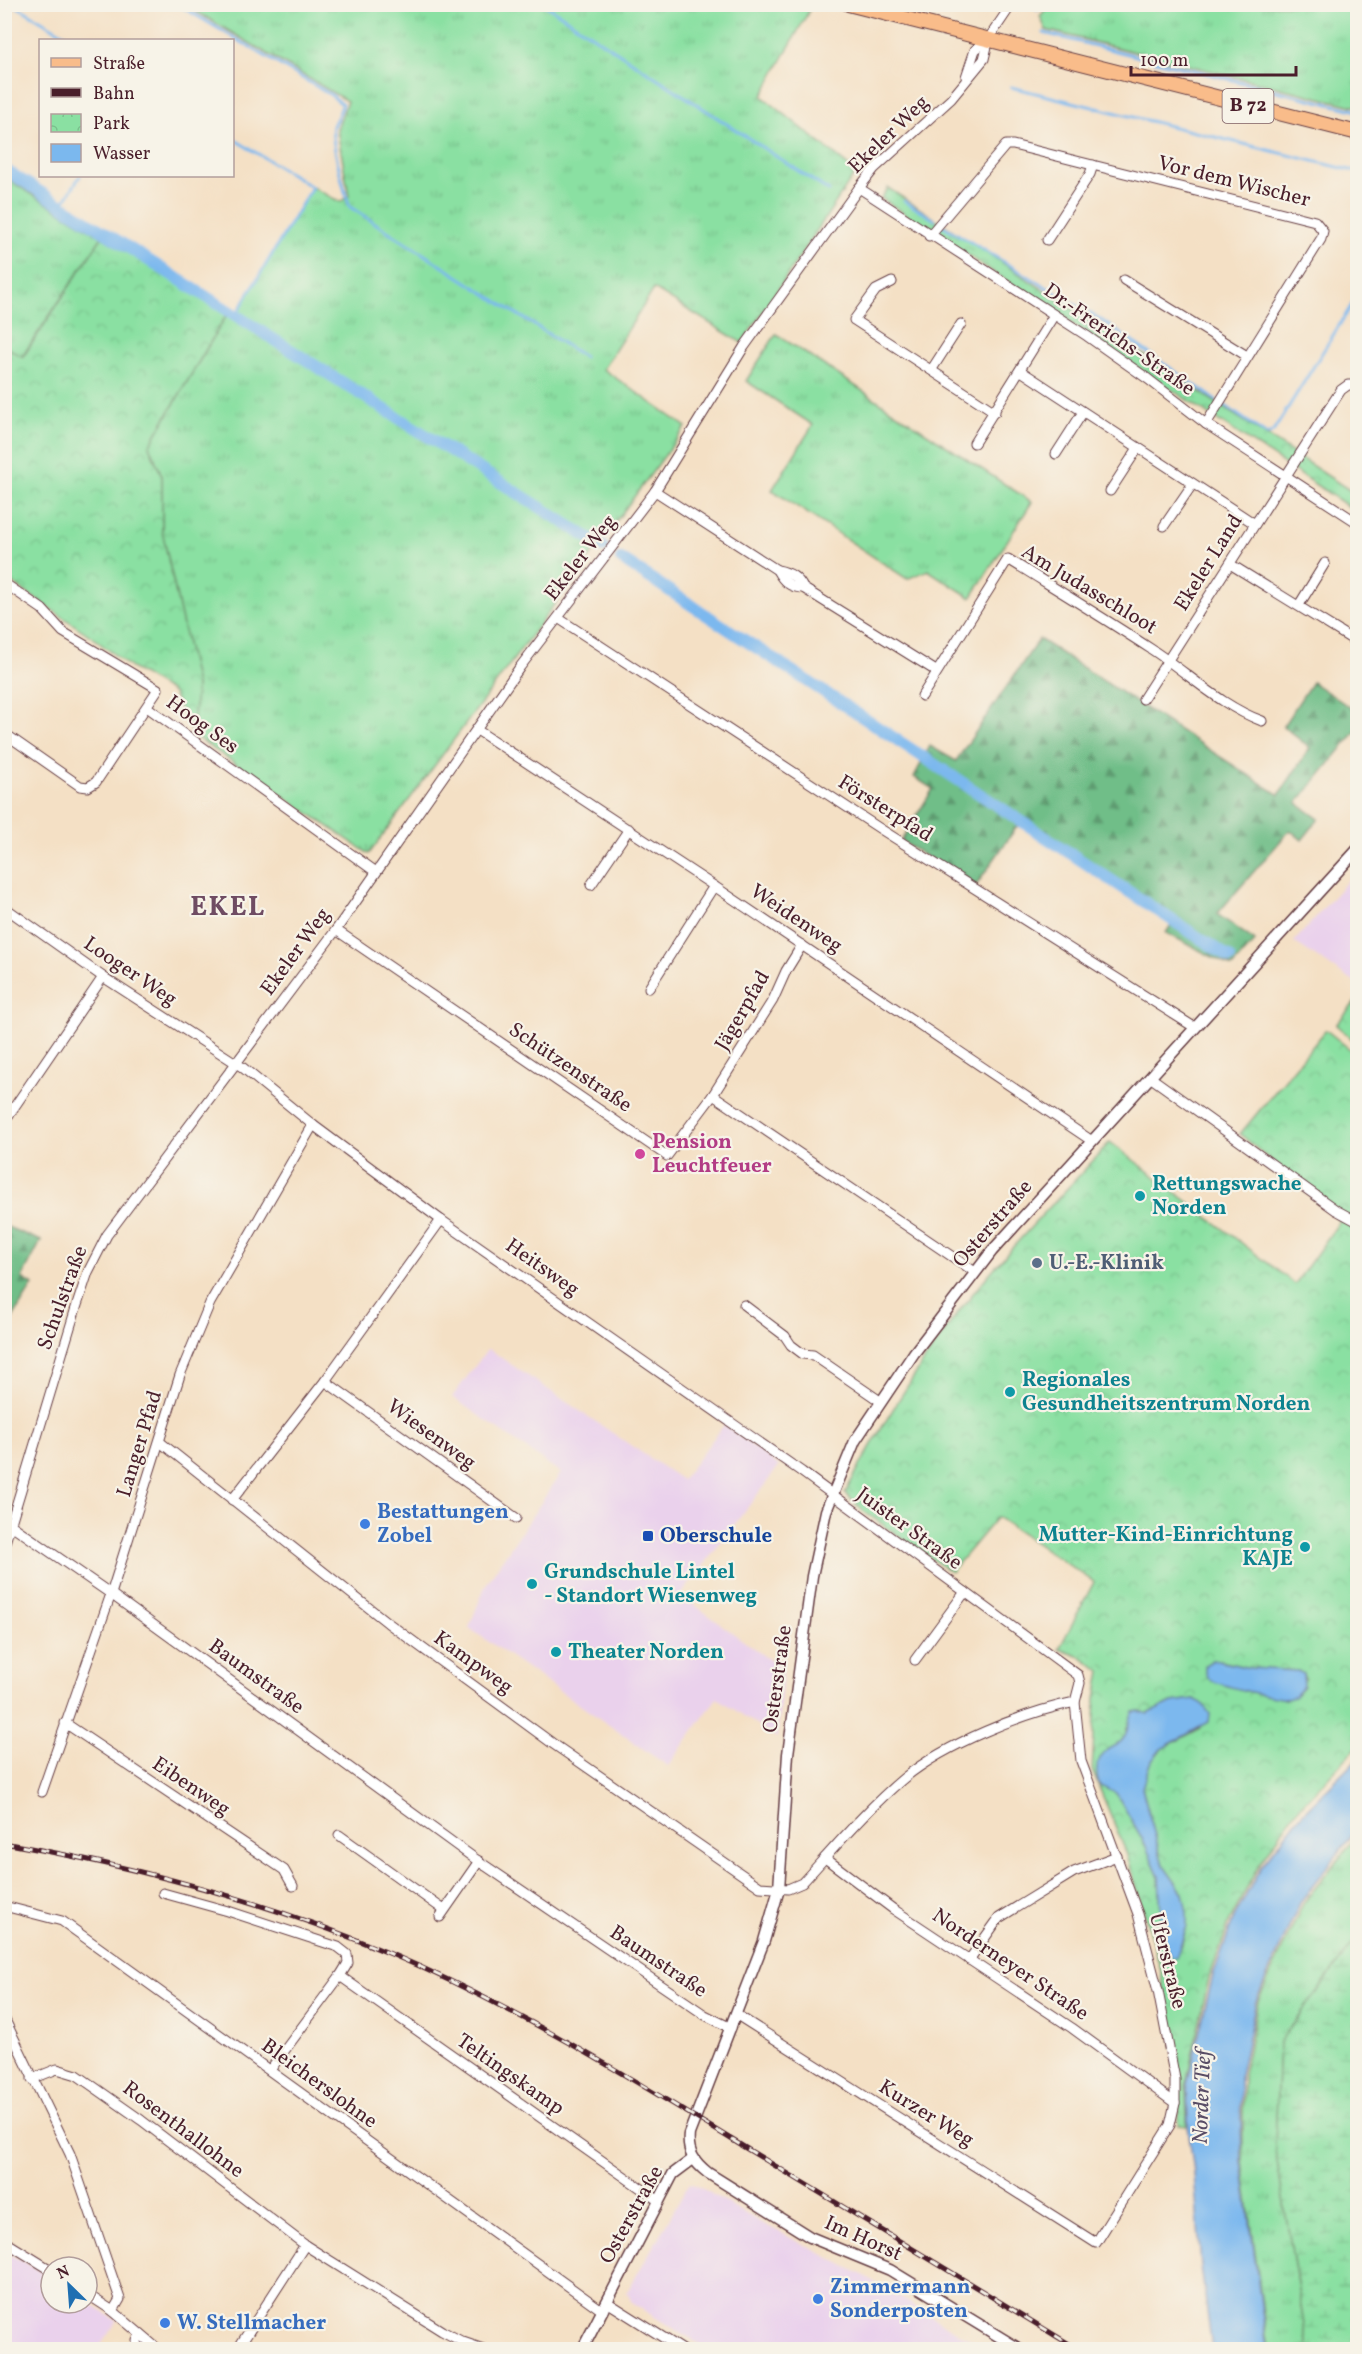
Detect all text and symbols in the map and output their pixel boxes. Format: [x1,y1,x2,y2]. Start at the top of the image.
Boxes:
legend [39,39,234,177]
scale bar [1131,39,1296,77]
text: 100 m [1140,49,1189,74]
text: Straße [93,52,145,77]
text: Bahn [93,82,135,107]
street label: Ekeler Weg [842,89,936,181]
road number: B 72 [1222,89,1274,123]
text: Park [93,112,130,137]
text: Wasser [93,142,151,167]
street label: Vor dem Wischer [1155,149,1314,215]
street label: Dr.-Frerichs-Straße [1037,277,1201,403]
street label: Ekeler Weg [538,509,624,607]
street label: Ekeler Land [1168,509,1250,617]
street label: Am Judasschloot [1016,538,1162,642]
street label: Hoog Ses [160,689,244,761]
street label: Försterpfad [832,768,938,850]
street label: Weidenweg [744,877,848,961]
district label: EKEL [190,889,266,927]
street label: Ekeler Weg [254,902,338,1002]
street label: Looger Weg [77,930,183,1014]
street label: Jägerpfad [708,965,778,1057]
street label: Schützenstraße [502,1016,638,1120]
place label: Pension Leuchtfeuer [652,1128,772,1181]
marker: Pension Leuchtfeuer [633,1147,647,1161]
place label: Rettungswache Norden [1152,1170,1301,1223]
street label: Osterstraße [947,1174,1040,1274]
marker: Rettungswache Norden [1133,1189,1147,1203]
street label: Heitsweg [499,1232,585,1304]
street label: Schulstraße [31,1242,95,1354]
place label: U.-E.-Klinik [1049,1249,1164,1278]
marker: U.-E.-Klinik [1030,1256,1044,1270]
place label: Regionales Gesundheitszentrum Norden [1022,1366,1311,1419]
marker: Regionales Gesundheitszentrum Norden [1003,1385,1017,1399]
street label: Langer Pfad [110,1387,170,1501]
street label: Wiesenweg [380,1393,482,1477]
street label: Juister Straße [850,1481,968,1577]
place label: Bestattungen Zobel [377,1498,509,1551]
marker: Bestattungen Zobel [358,1517,372,1531]
place label: Mutter-Kind-Einrichtung KAJE [1038,1521,1293,1574]
place label: Oberschule [660,1522,772,1551]
marker: Oberschule [641,1529,655,1543]
marker: Mutter-Kind-Einrichtung KAJE [1298,1540,1312,1554]
place label: Grundschule Lintel - Standort Wiesenweg [544,1558,757,1611]
marker: Grundschule Lintel - Standort Wiesenweg [525,1577,539,1591]
street label: Osterstraße [756,1623,800,1735]
street label: Kampweg [427,1624,519,1702]
street label: Baumstraße [202,1632,310,1722]
place label: Theater Norden [568,1638,724,1667]
marker: Theater Norden [549,1645,563,1659]
street label: Eibenweg [146,1750,236,1824]
street label: Norderneyer Straße [926,1902,1094,2028]
street label: Uferstraße [1141,1910,1193,2012]
street label: Baumstraße [603,1919,713,2005]
street label: Teltingskamp [450,2027,570,2123]
street label: Bleicherslohne [255,2032,383,2136]
water label: Norder Tief [1186,2045,1220,2145]
street label: Kurzer Weg [873,2073,979,2155]
street label: Rosenthallohne [116,2075,250,2185]
street label: Osterstraße [593,2161,671,2269]
street label: Im Horst [819,2209,907,2269]
north arrow [39,2255,99,2315]
text: N [54,2261,74,2286]
place label: Zimmermann Sonderposten [830,2273,971,2326]
marker: Zimmermann Sonderposten [811,2292,825,2306]
place label: W. Stellmacher [177,2309,326,2338]
marker: W. Stellmacher [158,2316,172,2330]

